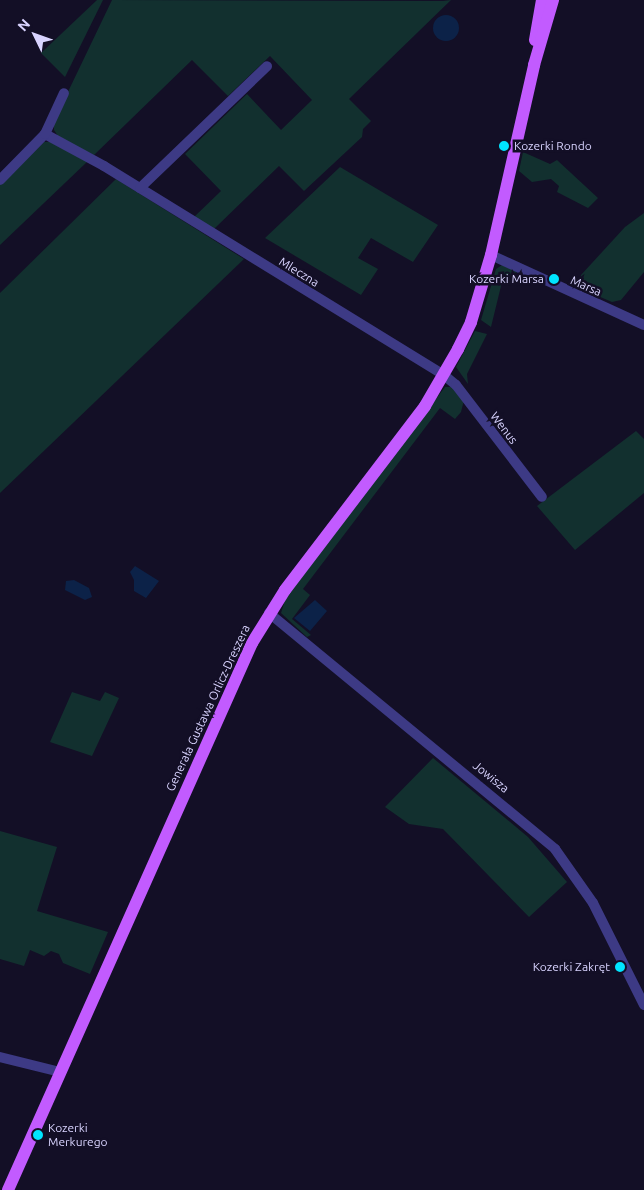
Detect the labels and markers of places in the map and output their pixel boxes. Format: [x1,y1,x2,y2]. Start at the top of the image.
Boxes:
place label: Kozerki Rondo [514,139,592,153]
marker: Kozerki Rondo [498,140,510,152]
place label: Kozerki Marsa [469,272,544,286]
marker: Kozerki Marsa [548,273,560,285]
place label: Kozerki Zakręt [533,960,610,974]
marker: Kozerki Zakręt [614,961,626,973]
place label: Kozerki Merkurego [48,1121,108,1149]
marker: Kozerki Merkurego [32,1129,44,1141]

